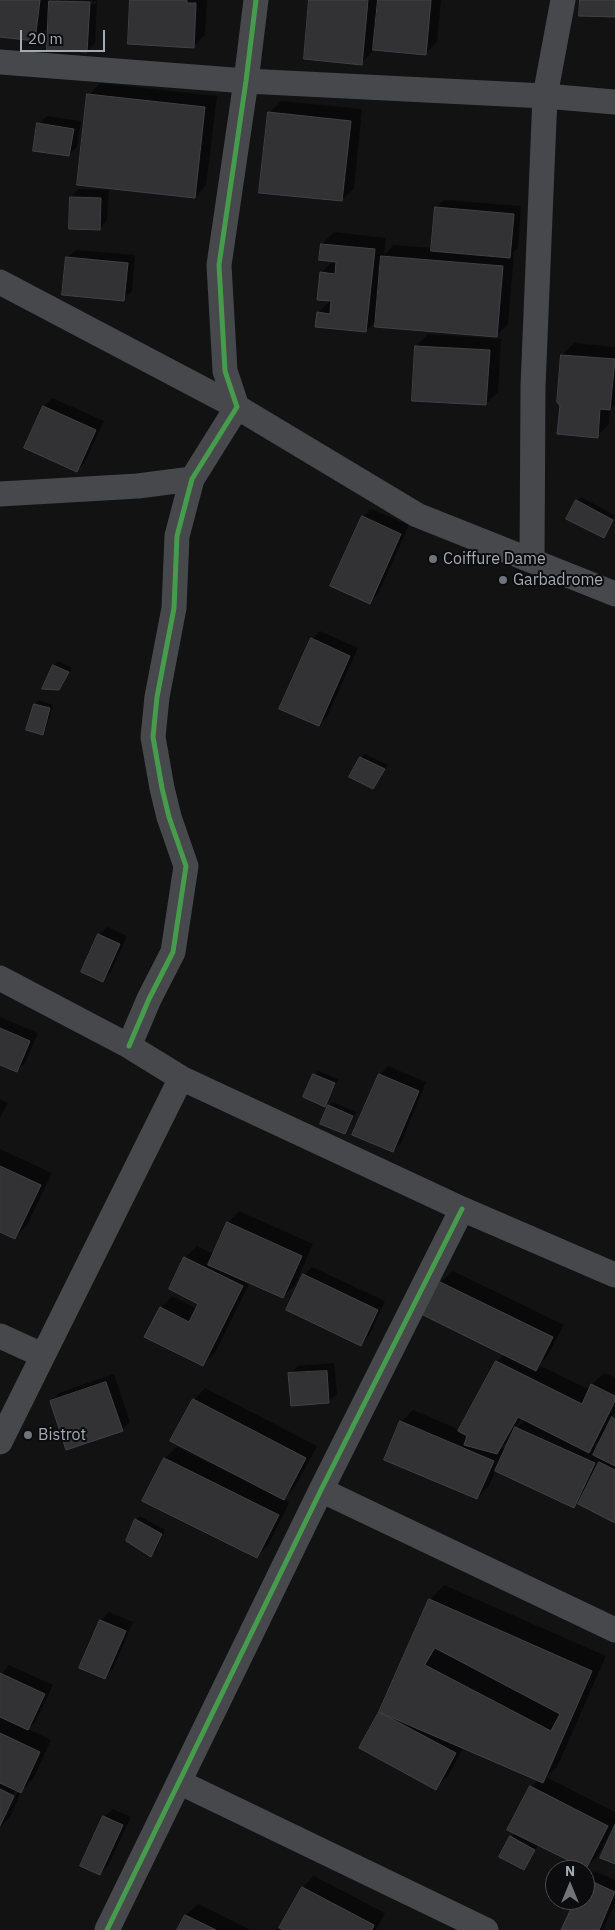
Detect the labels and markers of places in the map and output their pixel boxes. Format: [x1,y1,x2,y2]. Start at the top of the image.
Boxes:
place label: Coiffure Dame [443,549,546,569]
marker: Coiffure Dame [427,553,439,565]
place label: Garbadrome [513,570,603,590]
marker: Garbadrome [497,574,509,586]
place label: Bistrot [38,1425,86,1445]
marker: Bistrot [22,1429,34,1441]

